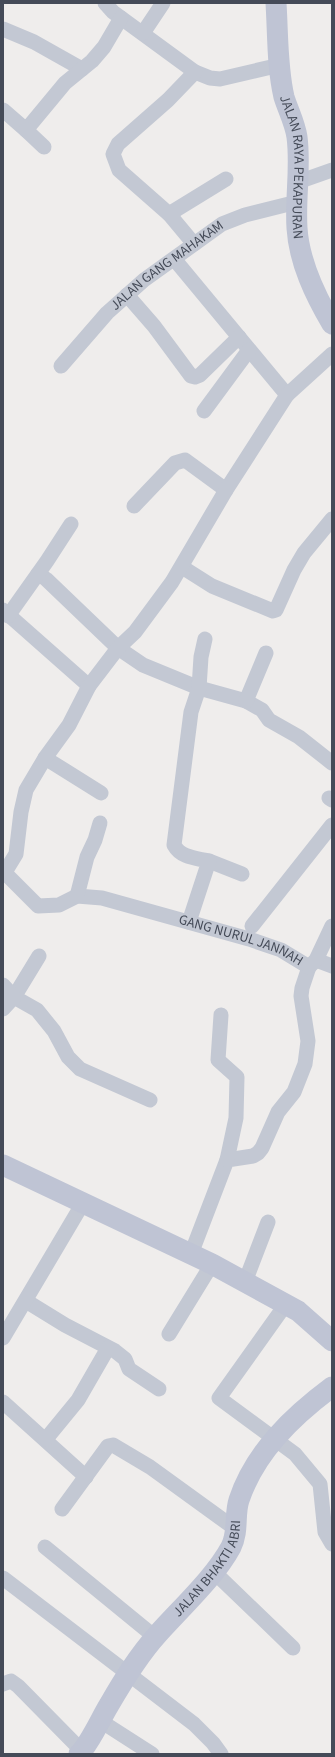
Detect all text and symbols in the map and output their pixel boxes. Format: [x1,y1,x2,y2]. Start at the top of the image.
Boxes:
street label: JALAN RAYA PEKAPURAN [274,93,308,240]
street label: JALAN GANG MAHAKAM [106,216,228,315]
street label: GANG NURUL JANNAH [176,910,307,971]
street label: JALAN BHAKTI ABRI [169,1520,246,1622]

